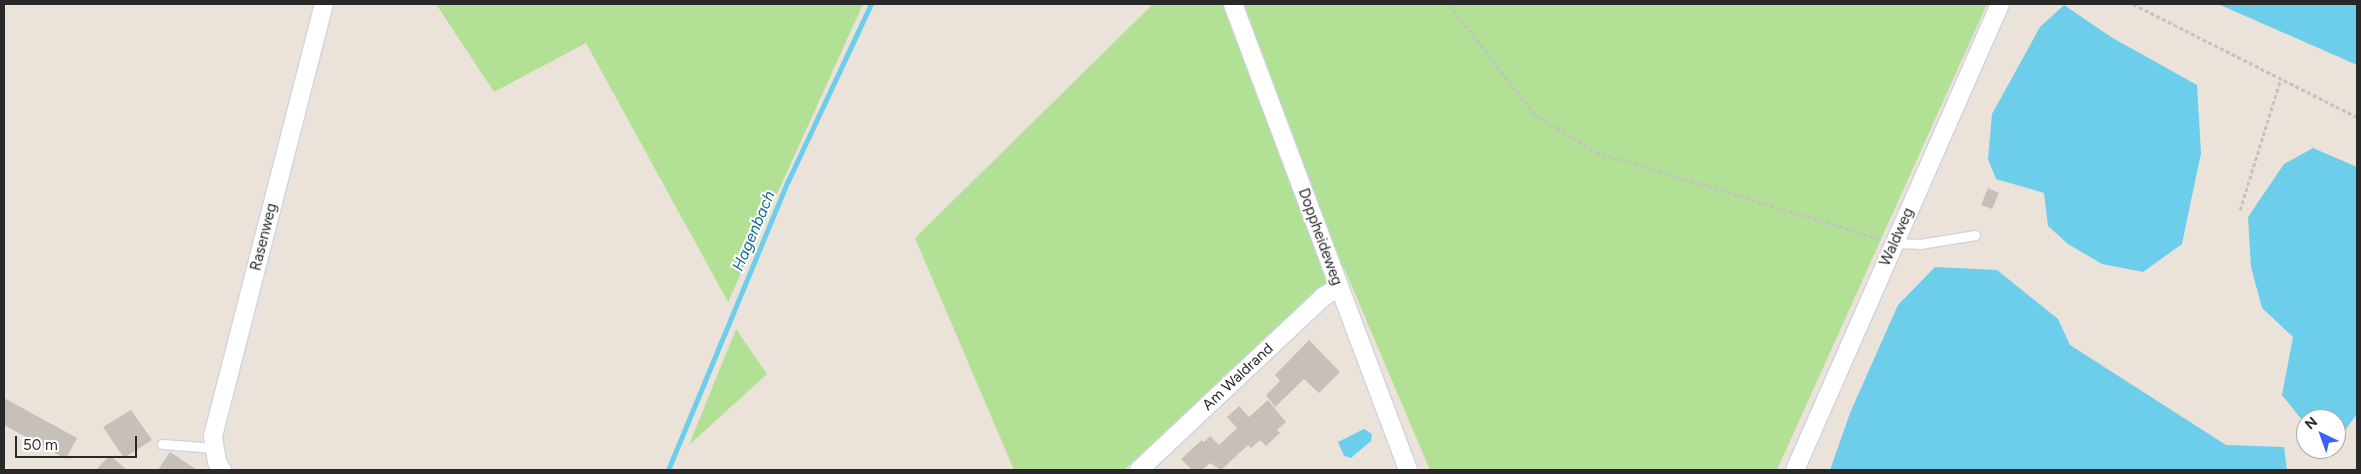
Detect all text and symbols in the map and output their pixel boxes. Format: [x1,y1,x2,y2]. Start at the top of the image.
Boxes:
street label: Doppheideweg [1294,186,1346,288]
water label: Hagenbach [729,188,779,274]
street label: Rasenweg [247,201,281,273]
street label: Waldweg [1876,205,1918,269]
street label: Am Waldrand [1199,340,1277,414]
north arrow [2296,409,2346,459]
text: N [2302,413,2321,433]
scale bar [18,426,140,458]
text: 50 m [23,436,58,454]

